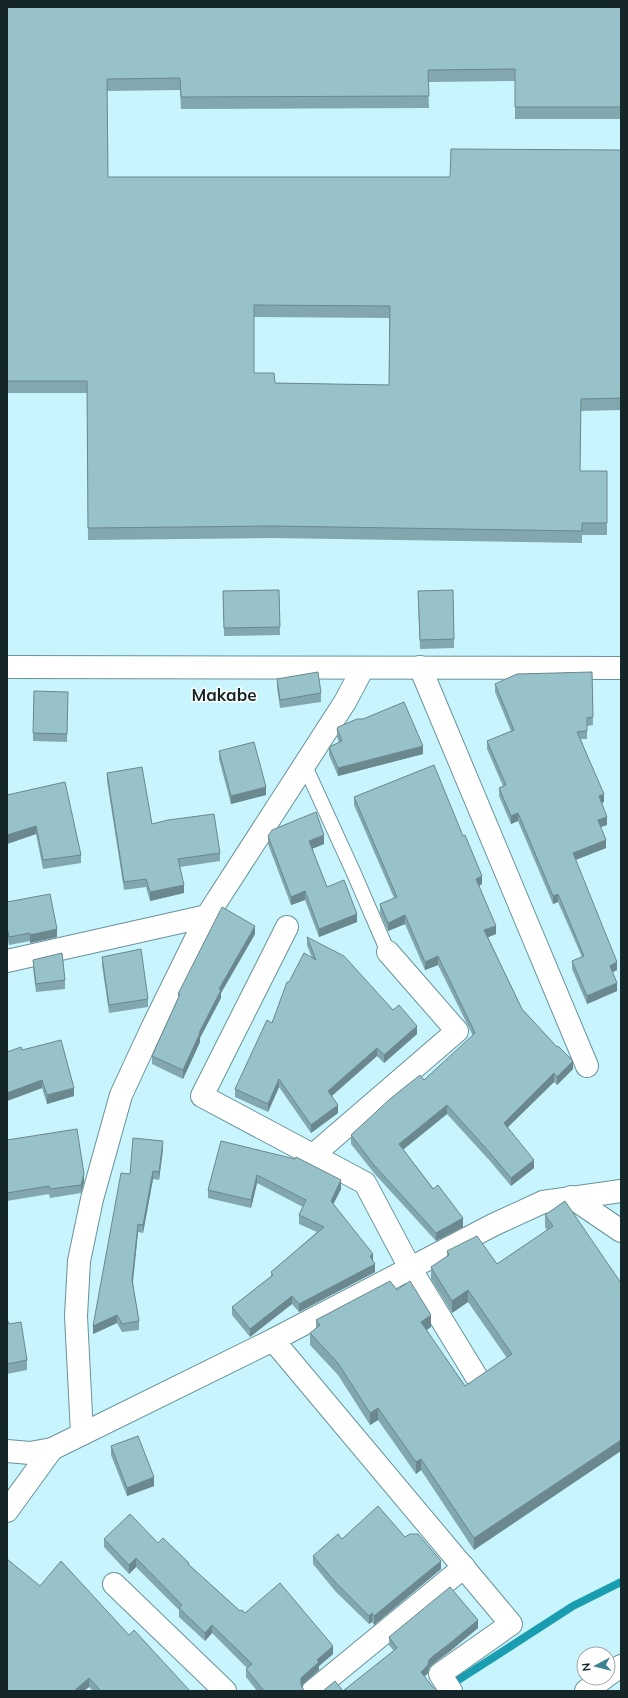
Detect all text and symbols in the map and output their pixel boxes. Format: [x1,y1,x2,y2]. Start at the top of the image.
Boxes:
district label: Makabe [191,684,257,705]
north arrow [576,1646,616,1686]
text: N [579,1662,594,1672]

